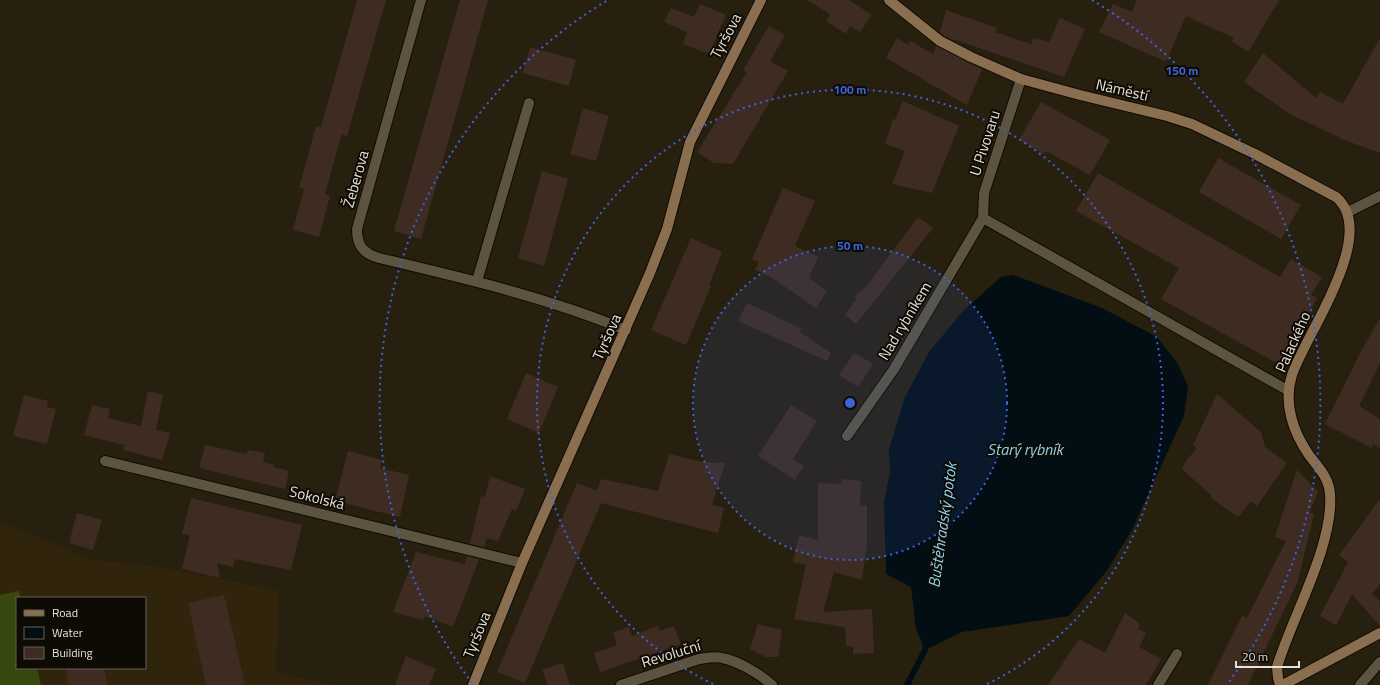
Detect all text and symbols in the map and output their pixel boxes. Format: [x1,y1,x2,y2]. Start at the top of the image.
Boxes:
street label: Tyršova [704,8,747,63]
text: 150 m [1166,61,1198,80]
street label: Náměstí [1094,72,1152,107]
text: 100 m [834,80,866,99]
street label: U Pivovaru [963,107,1006,179]
street label: Žeberova [336,147,375,210]
text: 50 m [837,236,863,255]
street label: Nad rybníkem [872,277,937,364]
street label: Palackého [1269,308,1316,376]
street label: Tyršova [586,309,627,364]
centre of rings [843,396,857,410]
water label: Starý rybník [987,437,1065,461]
water label: Buštěhradský potok [921,459,963,589]
street label: Sokolská [287,480,348,516]
legend [16,597,146,669]
text: Road [52,603,78,622]
street label: Tyršova [457,607,496,662]
text: Water [52,623,83,642]
street label: Revoluční [638,633,705,673]
text: Building [52,643,93,662]
scale bar [1236,643,1299,669]
text: 20 m [1242,647,1268,666]

